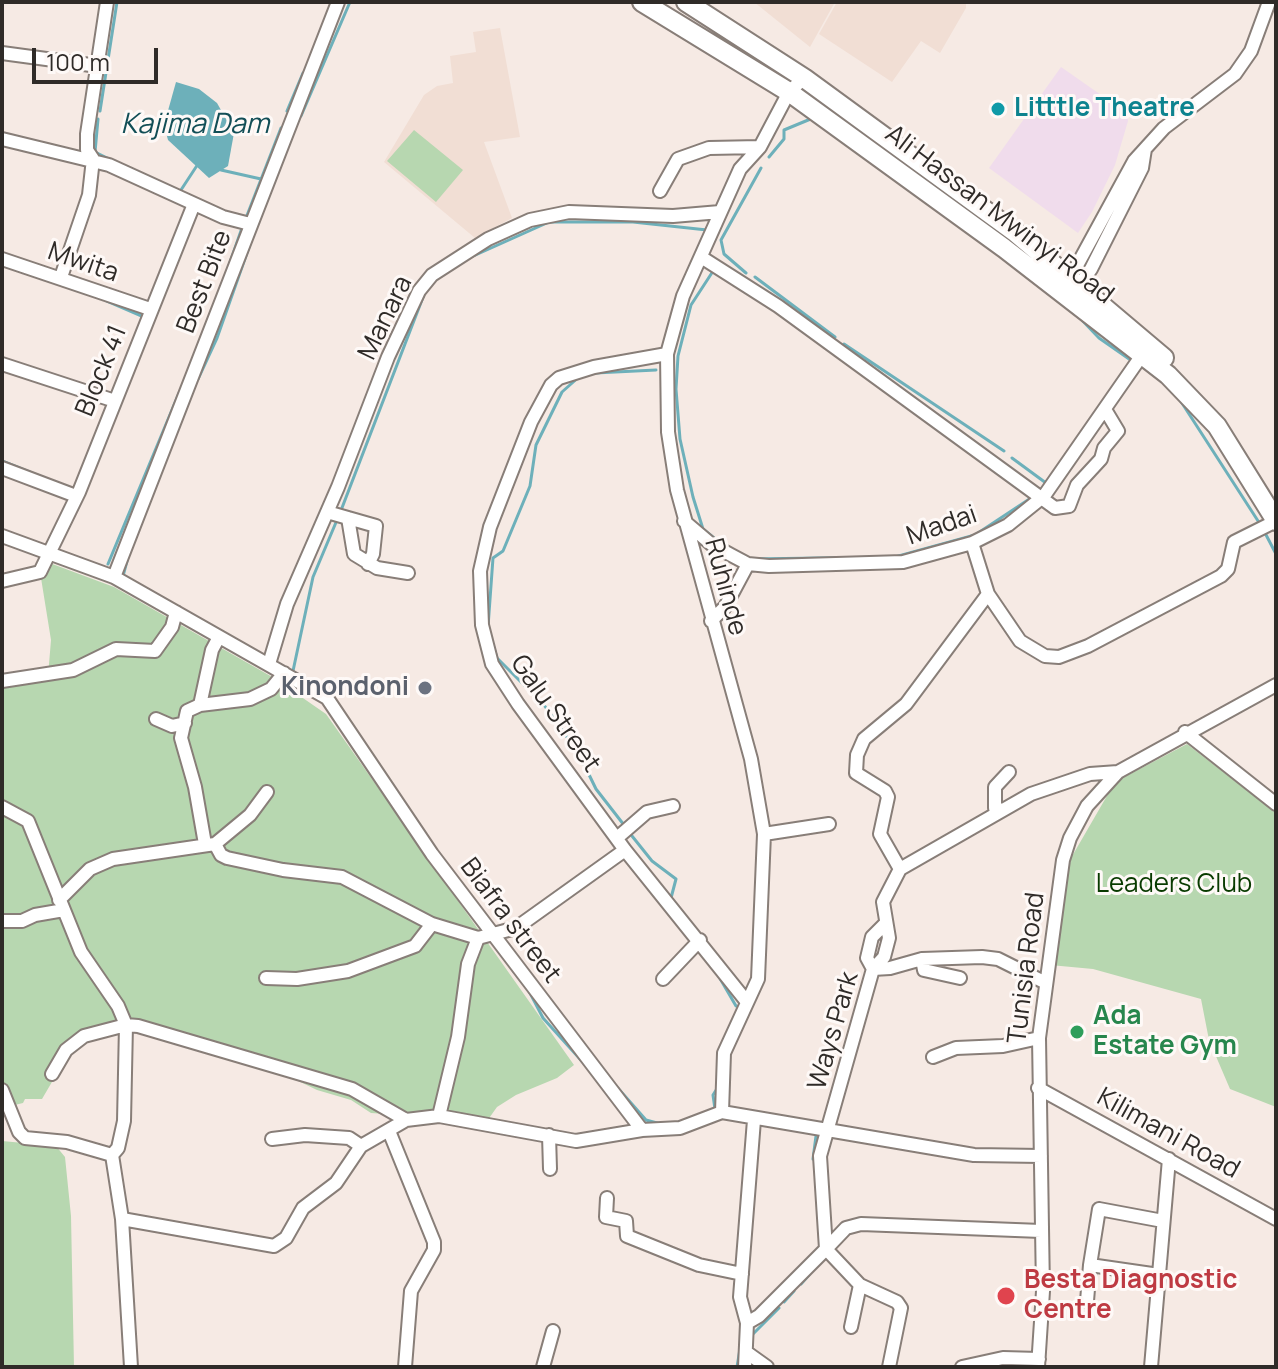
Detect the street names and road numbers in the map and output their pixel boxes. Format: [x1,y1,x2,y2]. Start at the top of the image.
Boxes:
street label: Ali Hassan Mwinyi Road [879,119,1119,311]
street label: Best Bite [171,226,239,338]
street label: Mwita [44,236,122,290]
street label: Manara [352,271,420,365]
street label: Block 41 [70,321,134,421]
street label: Madai [903,499,981,553]
street label: Ruhinde [697,535,753,639]
street label: Galu Street [503,649,607,779]
street label: Biafra street [453,852,567,990]
street label: Tunisia Road [1002,891,1052,1045]
street label: Ways Park [802,968,866,1094]
street label: Kilimani Road [1091,1082,1245,1186]

